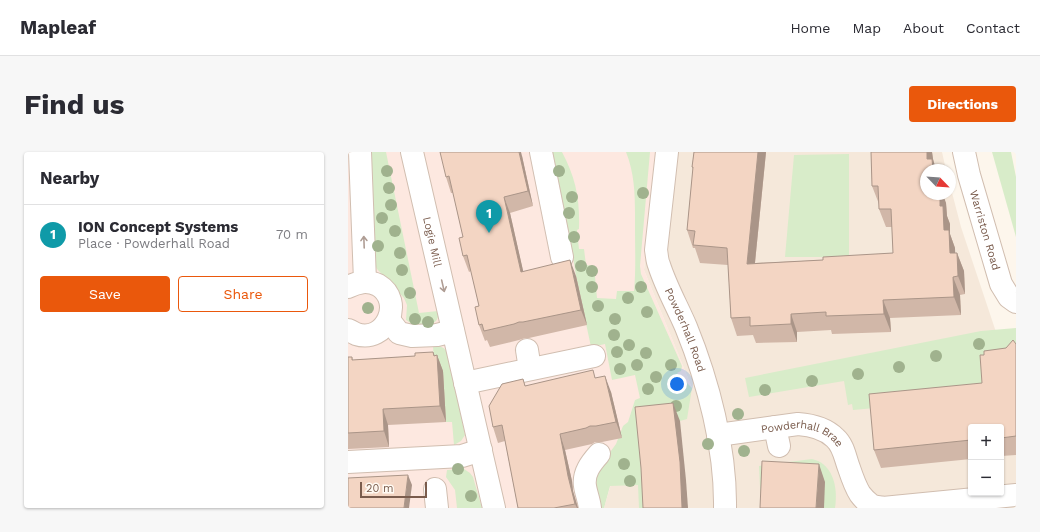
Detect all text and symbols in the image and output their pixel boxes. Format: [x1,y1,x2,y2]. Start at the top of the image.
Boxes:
text: Mapleaf [20,16,96,39]
text: Home [790,20,830,36]
text: Map [852,20,881,36]
text: About [903,20,944,36]
text: Contact [966,20,1020,36]
button: Directions [909,86,1016,122]
text: Find us [24,88,124,121]
north arrow [920,164,956,200]
text: Nearby [40,168,99,188]
street label: Warriston Road [967,189,1003,272]
pin: 1 [476,200,502,233]
street label: Logie Mill [420,215,444,269]
text: ION Concept Systems [78,218,238,236]
text: 1 [50,227,56,242]
text: 70 m [276,227,308,242]
text: Place · Powderhall Road [78,236,230,251]
one-way arrow [360,236,367,249]
button: Save [40,276,170,312]
button: Share [178,276,308,312]
one-way arrow [439,279,447,292]
street label: Powderhall Road [662,286,708,374]
your location [667,374,687,394]
street label: Powderhall Brae [760,418,846,449]
map controls [968,424,1004,496]
button: + [968,424,1004,460]
button: − [968,460,1004,496]
scale bar [360,480,427,499]
text: 20 m [366,482,394,495]

